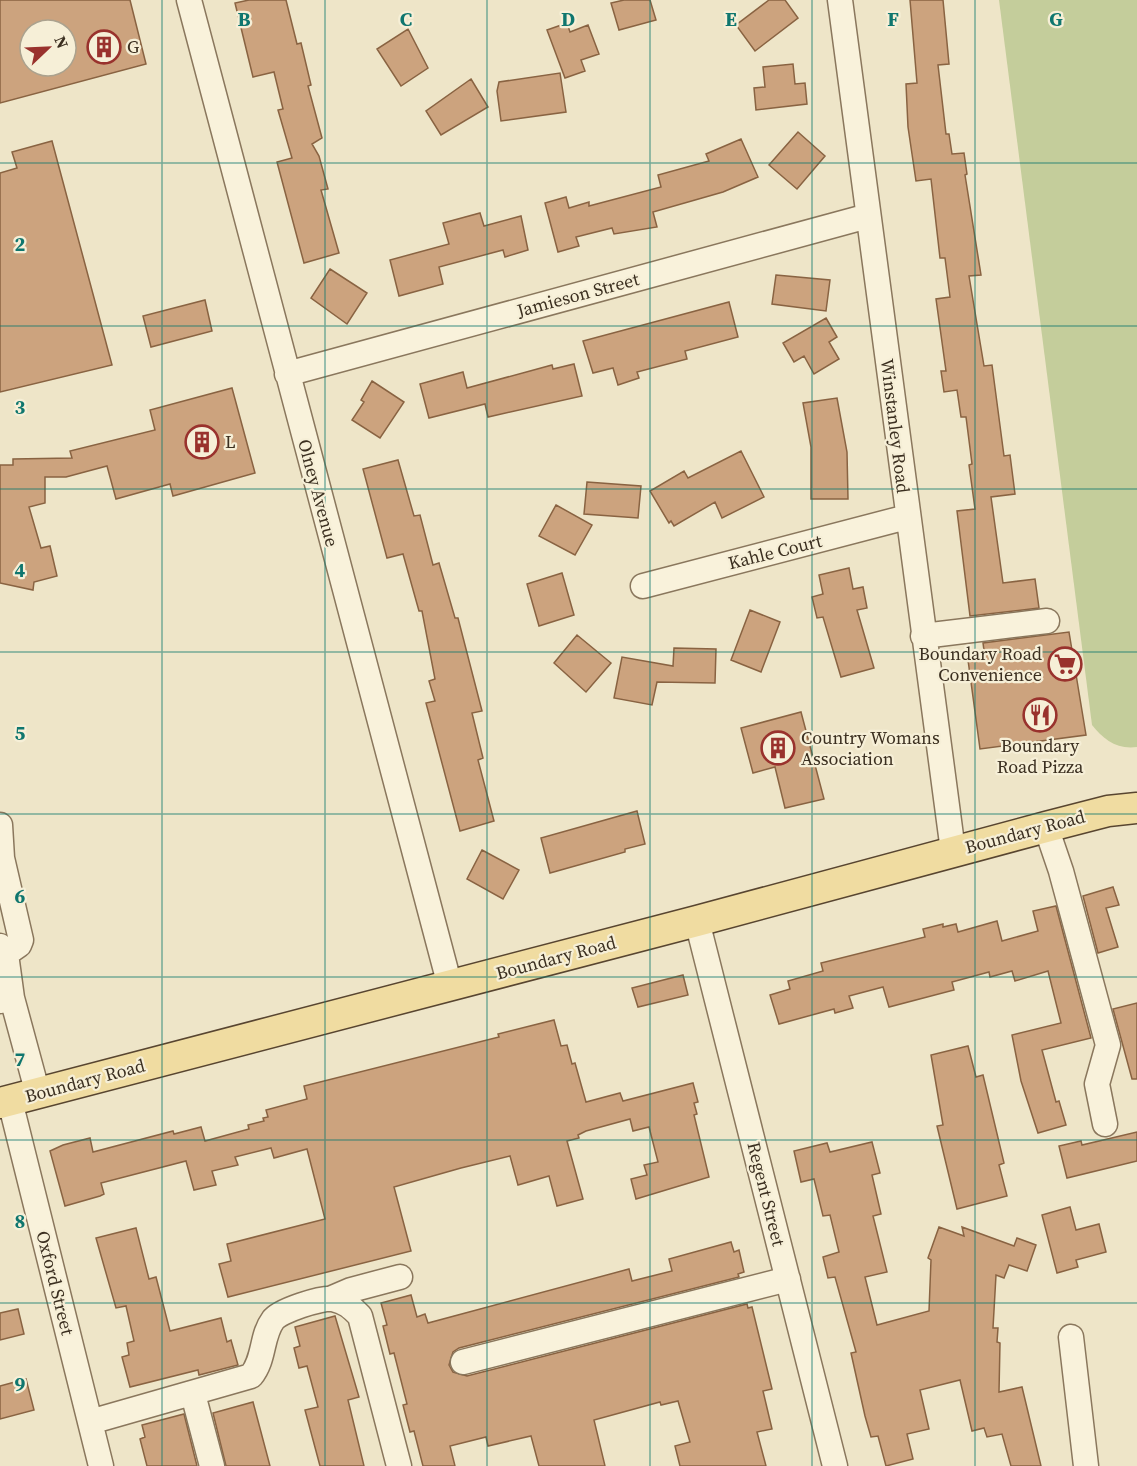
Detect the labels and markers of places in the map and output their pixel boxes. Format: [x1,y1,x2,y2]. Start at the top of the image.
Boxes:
building icon: G [86,29,122,65]
place label: G [127,34,139,59]
building icon: L [184,424,220,460]
place label: L [225,429,236,454]
place label: Boundary Road Convenience [918,641,1042,687]
supermarket icon: Boundary Road Convenience [1047,646,1083,682]
restaurant icon: Boundary Road Pizza [1022,697,1058,733]
place label: Country Womans Association [801,725,940,771]
building icon: Country Womans Association [760,730,796,766]
place label: Boundary Road Pizza [997,733,1084,779]

